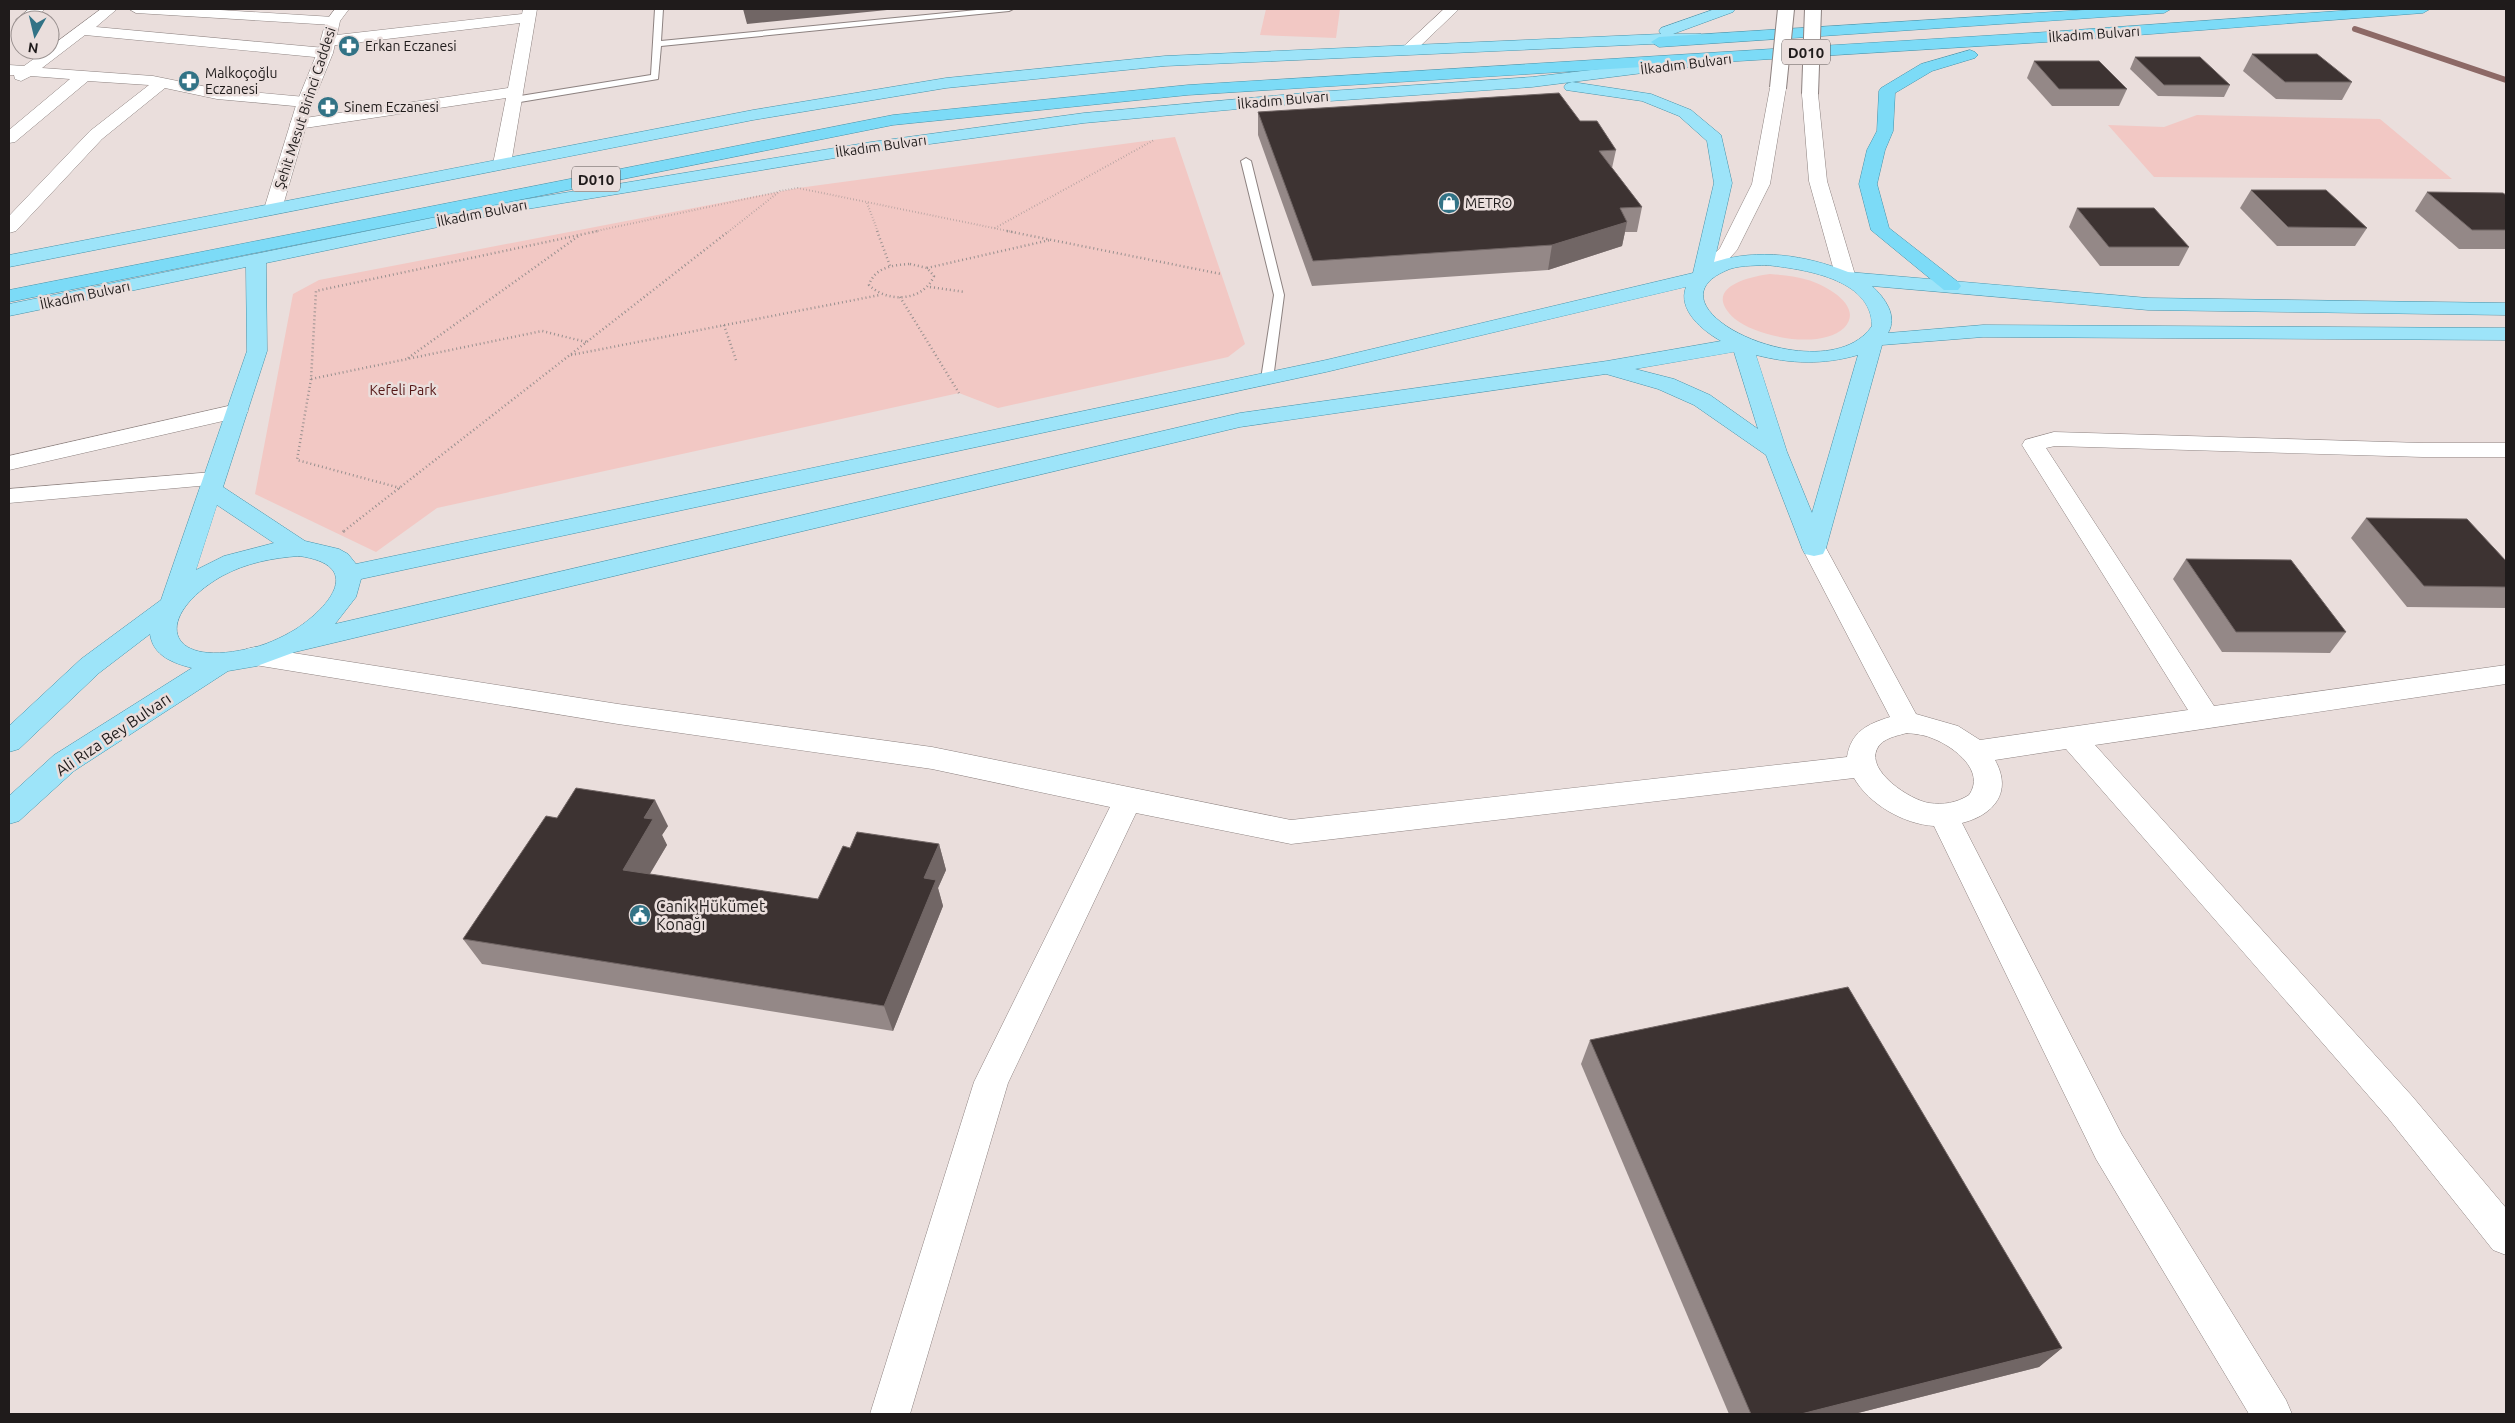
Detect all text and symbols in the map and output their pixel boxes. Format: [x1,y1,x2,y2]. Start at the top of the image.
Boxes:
north arrow [10,10,60,60]
street label: İlkadım Bulvarı [2048,23,2140,45]
street label: Şehit Mesut Birinci Caddesi [271,25,339,191]
pharmacy icon: Erkan Eczanesi [337,34,361,58]
place label: Erkan Eczanesi [365,38,457,54]
text: N [27,39,39,57]
road number: D010 [1782,40,1830,64]
street label: İlkadım Bulvarı [1640,50,1732,78]
place label: Malkoçoğlu Eczanesi [205,65,277,97]
pharmacy icon: Malkoçoğlu Eczanesi [177,69,201,93]
street label: İlkadım Bulvarı [1237,88,1329,112]
pharmacy icon: Sinem Eczanesi [316,95,340,119]
place label: Sinem Eczanesi [344,99,439,115]
street label: İlkadım Bulvarı [835,132,927,160]
road number: D010 [572,166,620,192]
shop icon: METRO [1437,191,1461,215]
place label: METRO [1465,195,1513,211]
street label: İlkadım Bulvarı [435,196,529,230]
street label: İlkadım Bulvarı [39,278,131,312]
park label: Kefeli Park [369,382,437,398]
street label: Ali Rıza Bey Bulvarı [52,689,174,779]
place label: Canik Hükümet Konağı [656,897,766,933]
public building icon: Canik Hükümet Konağı [628,903,652,927]

